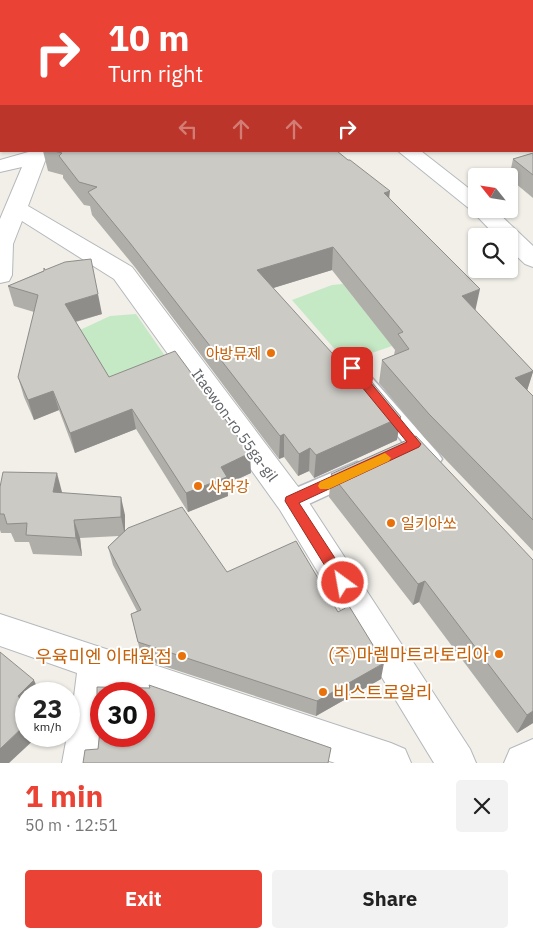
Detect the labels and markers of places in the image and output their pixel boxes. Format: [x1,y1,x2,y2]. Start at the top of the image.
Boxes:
place label: 아방뮤제 [206,344,261,363]
marker: 아방뮤제 [265,347,277,359]
pin [331,347,373,389]
place label: 사와강 [208,477,250,496]
marker: 사와강 [192,480,204,492]
place label: 일키아쏘 [401,514,456,533]
marker: 일키아쏘 [385,517,397,529]
place label: (주)마렘마트라토리아 [328,643,489,666]
place label: 우육미엔 이태원점 [35,645,172,668]
marker: (주)마렘마트라토리아 [493,648,505,660]
marker: 우육미엔 이태원점 [176,650,188,662]
place label: 비스트로알리 [333,681,432,704]
marker: 비스트로알리 [317,686,329,698]

